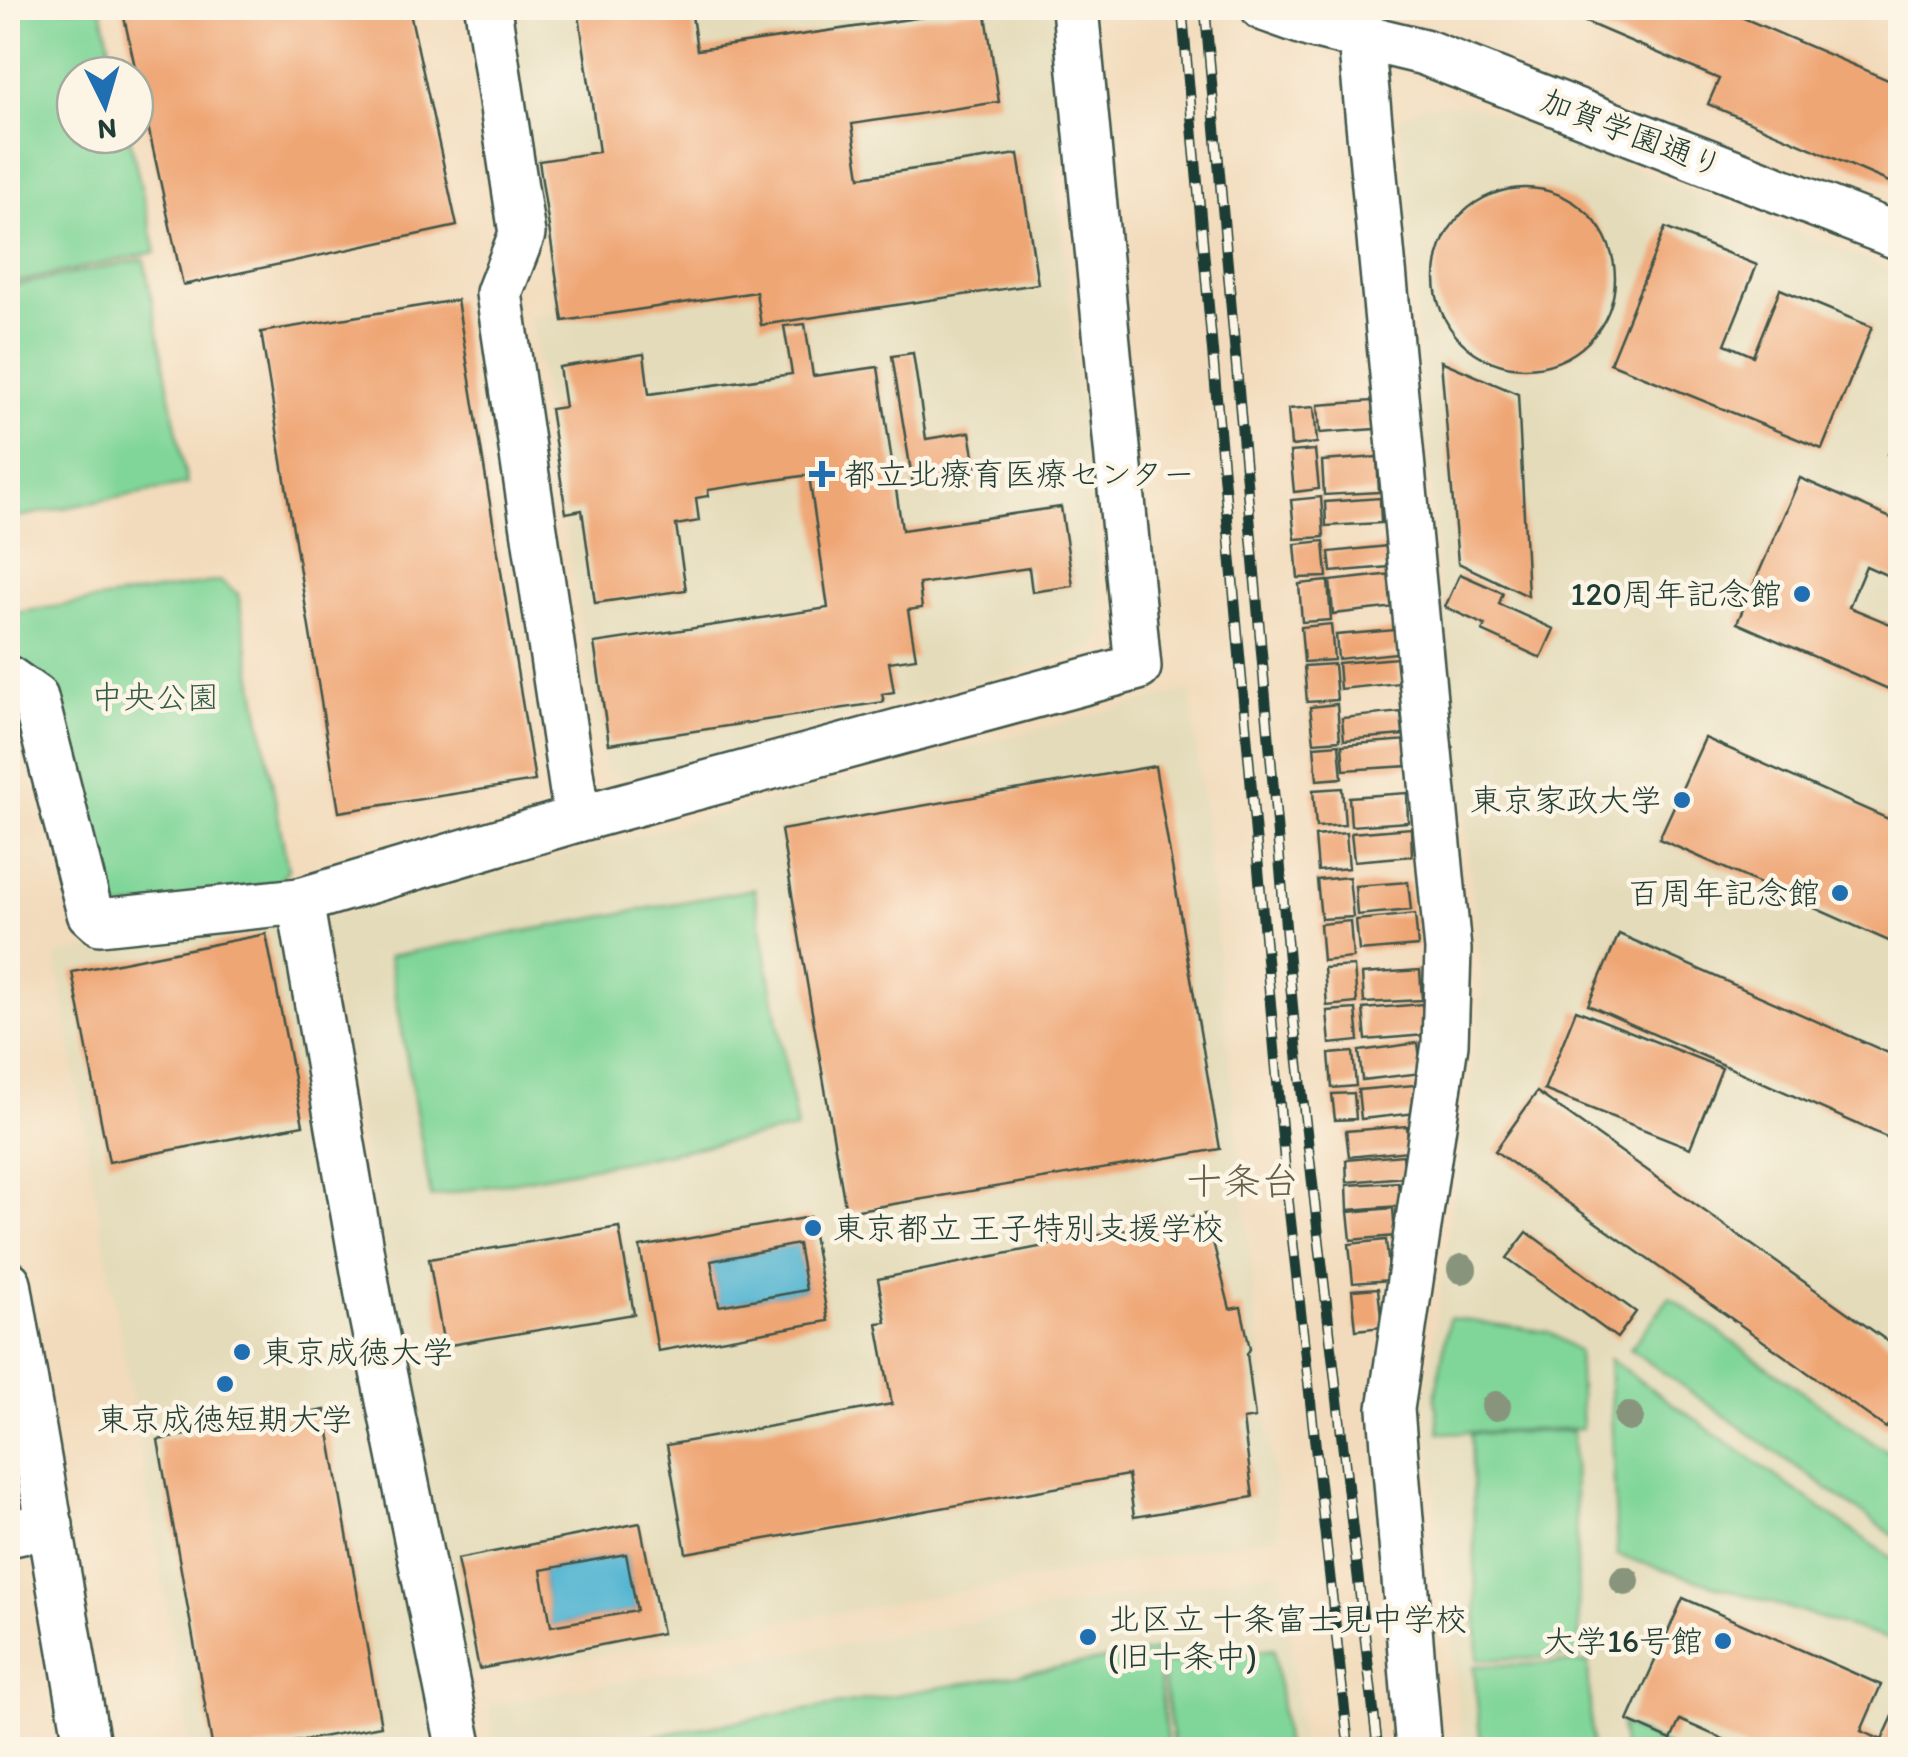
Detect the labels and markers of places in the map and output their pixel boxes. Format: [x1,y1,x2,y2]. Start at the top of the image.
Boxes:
place label: 都立北療育医療センター [844,455,1195,493]
marker: 都立北療育医療センター [809,461,835,487]
place label: 120周年記念館 [1571,575,1782,613]
marker: 120周年記念館 [1791,583,1813,605]
place label: 東京家政大学 [1470,781,1662,819]
marker: 東京家政大学 [1671,789,1693,811]
place label: 百周年記念館 [1628,874,1820,912]
marker: 百周年記念館 [1829,882,1851,904]
place label: 東京都立 王子特別支援学校 [833,1209,1224,1247]
marker: 東京都立 王子特別支援学校 [802,1217,824,1239]
place label: 東京成徳大学 [262,1333,454,1371]
marker: 東京成徳大学 [231,1341,253,1363]
marker: 東京成徳短期大学 [214,1373,236,1395]
place label: 東京成徳短期大学 [97,1400,353,1438]
place label: 北区立 十条富士見中学校 (旧十条中) [1108,1600,1467,1675]
place label: 大学16号館 [1543,1622,1703,1660]
marker: 北区立 十条富士見中学校 (旧十条中) [1077,1626,1099,1648]
marker: 大学16号館 [1712,1630,1734,1652]

